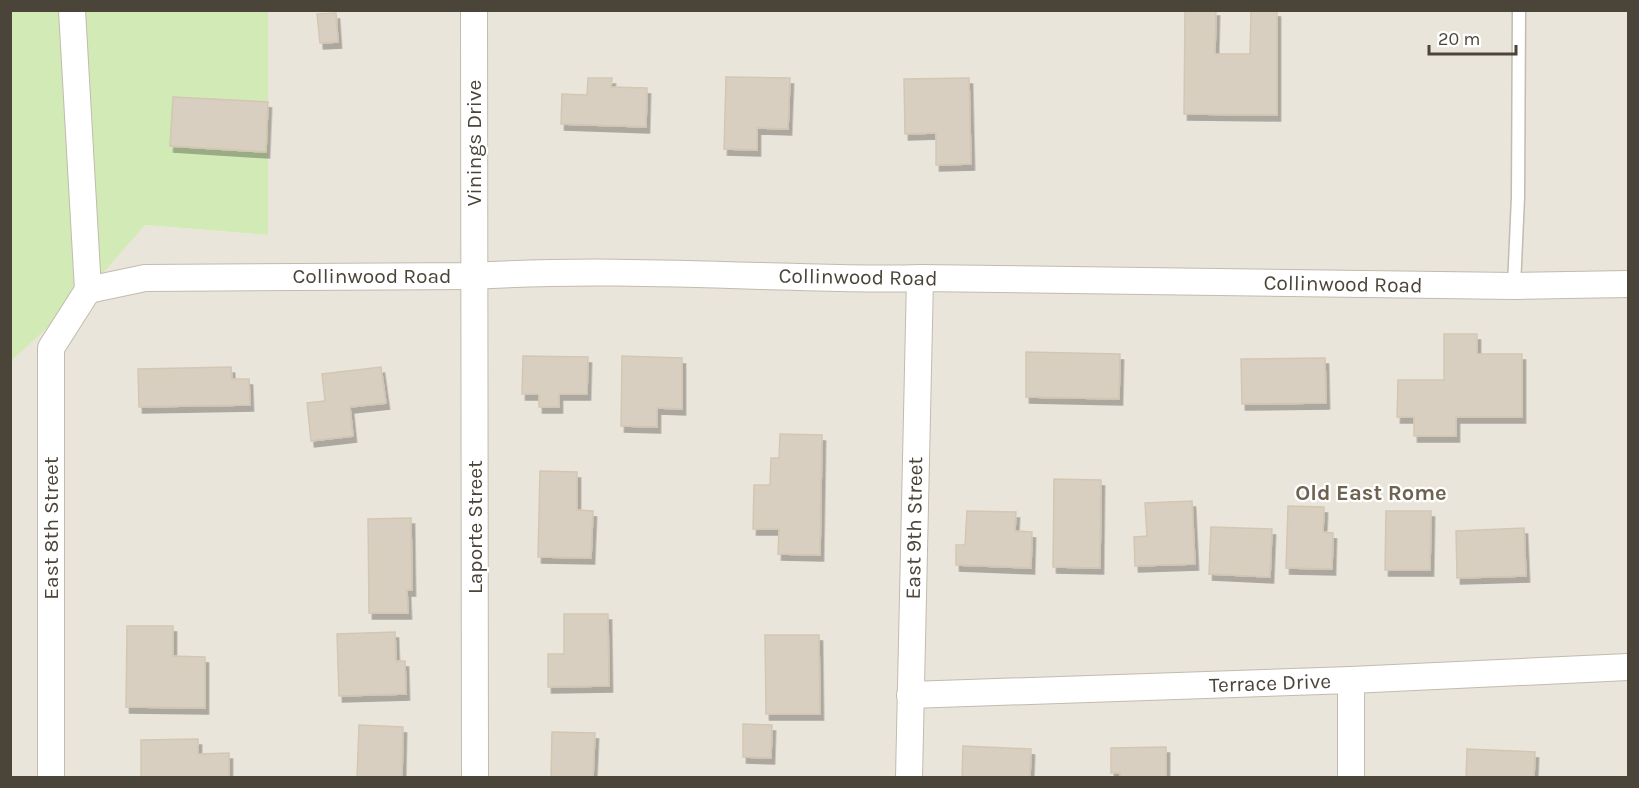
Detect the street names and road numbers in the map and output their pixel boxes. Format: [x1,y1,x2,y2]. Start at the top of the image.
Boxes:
street label: Vinings Drive [462,80,486,206]
street label: Collinwood Road [293,264,451,288]
street label: Collinwood Road [778,264,938,290]
street label: Collinwood Road [1263,271,1423,297]
street label: East 8th Street [39,456,63,600]
street label: East 9th Street [901,456,927,600]
street label: Laporte Street [463,460,487,594]
street label: Terrace Drive [1209,669,1331,697]

